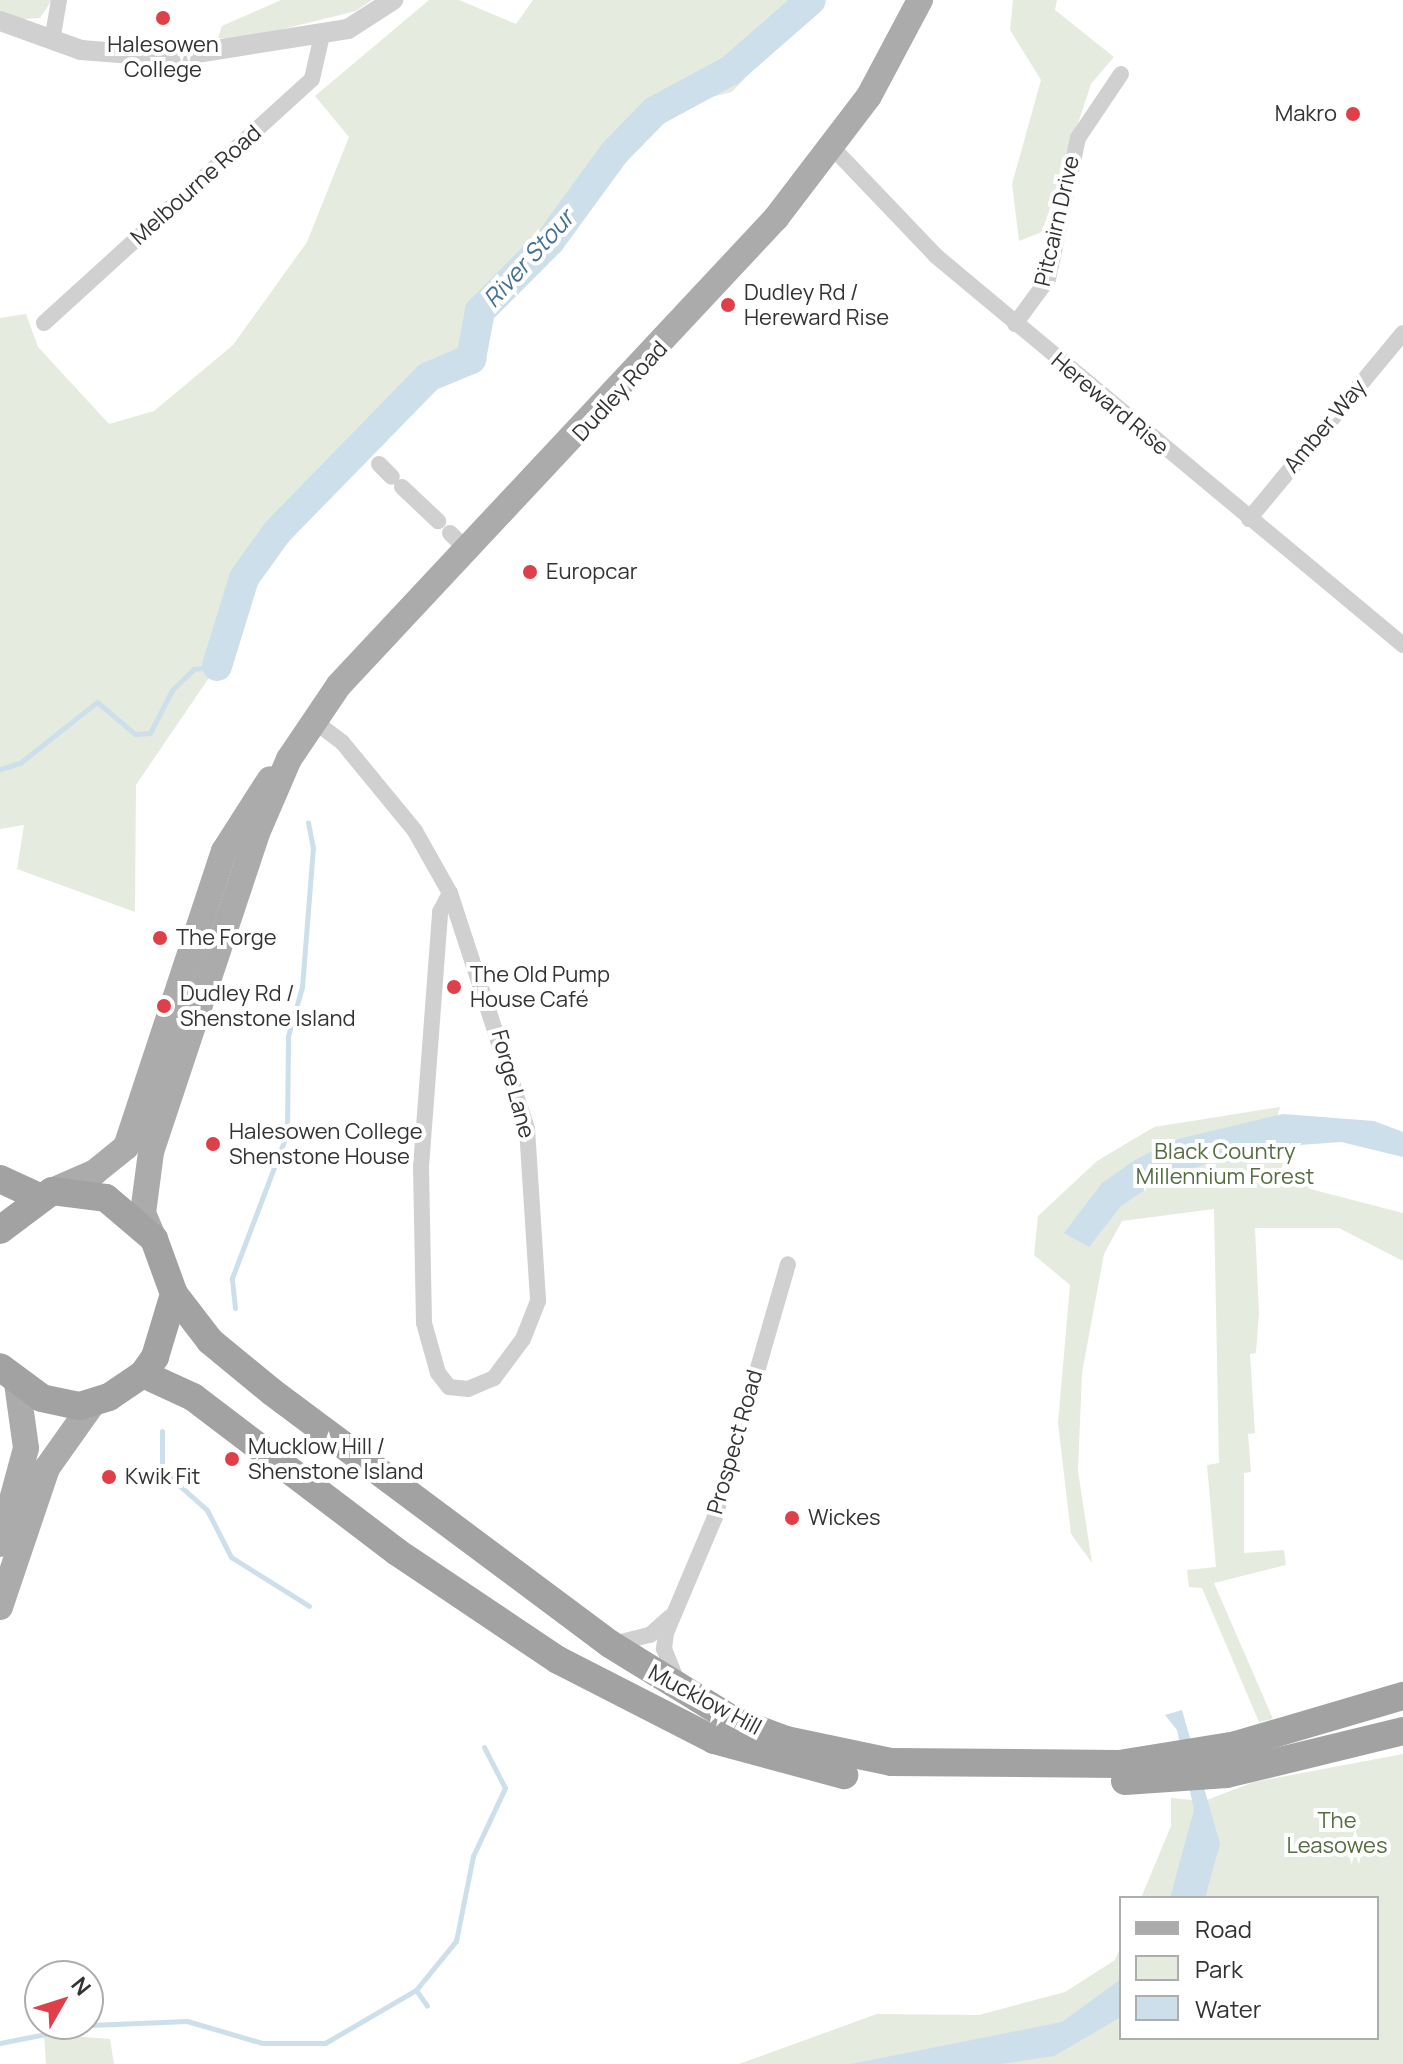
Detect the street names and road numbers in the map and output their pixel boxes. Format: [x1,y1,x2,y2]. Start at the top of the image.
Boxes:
street label: Melbourne Road [126,120,266,250]
street label: Pitcairn Drive [1029,153,1085,289]
street label: Dudley Road [567,336,673,446]
street label: Hereward Rise [1046,347,1174,461]
street label: Amber Way [1278,374,1372,478]
street label: Forge Lane [486,1027,540,1141]
street label: Prospect Road [702,1367,768,1517]
street label: Mucklow Hill [644,1659,766,1741]

